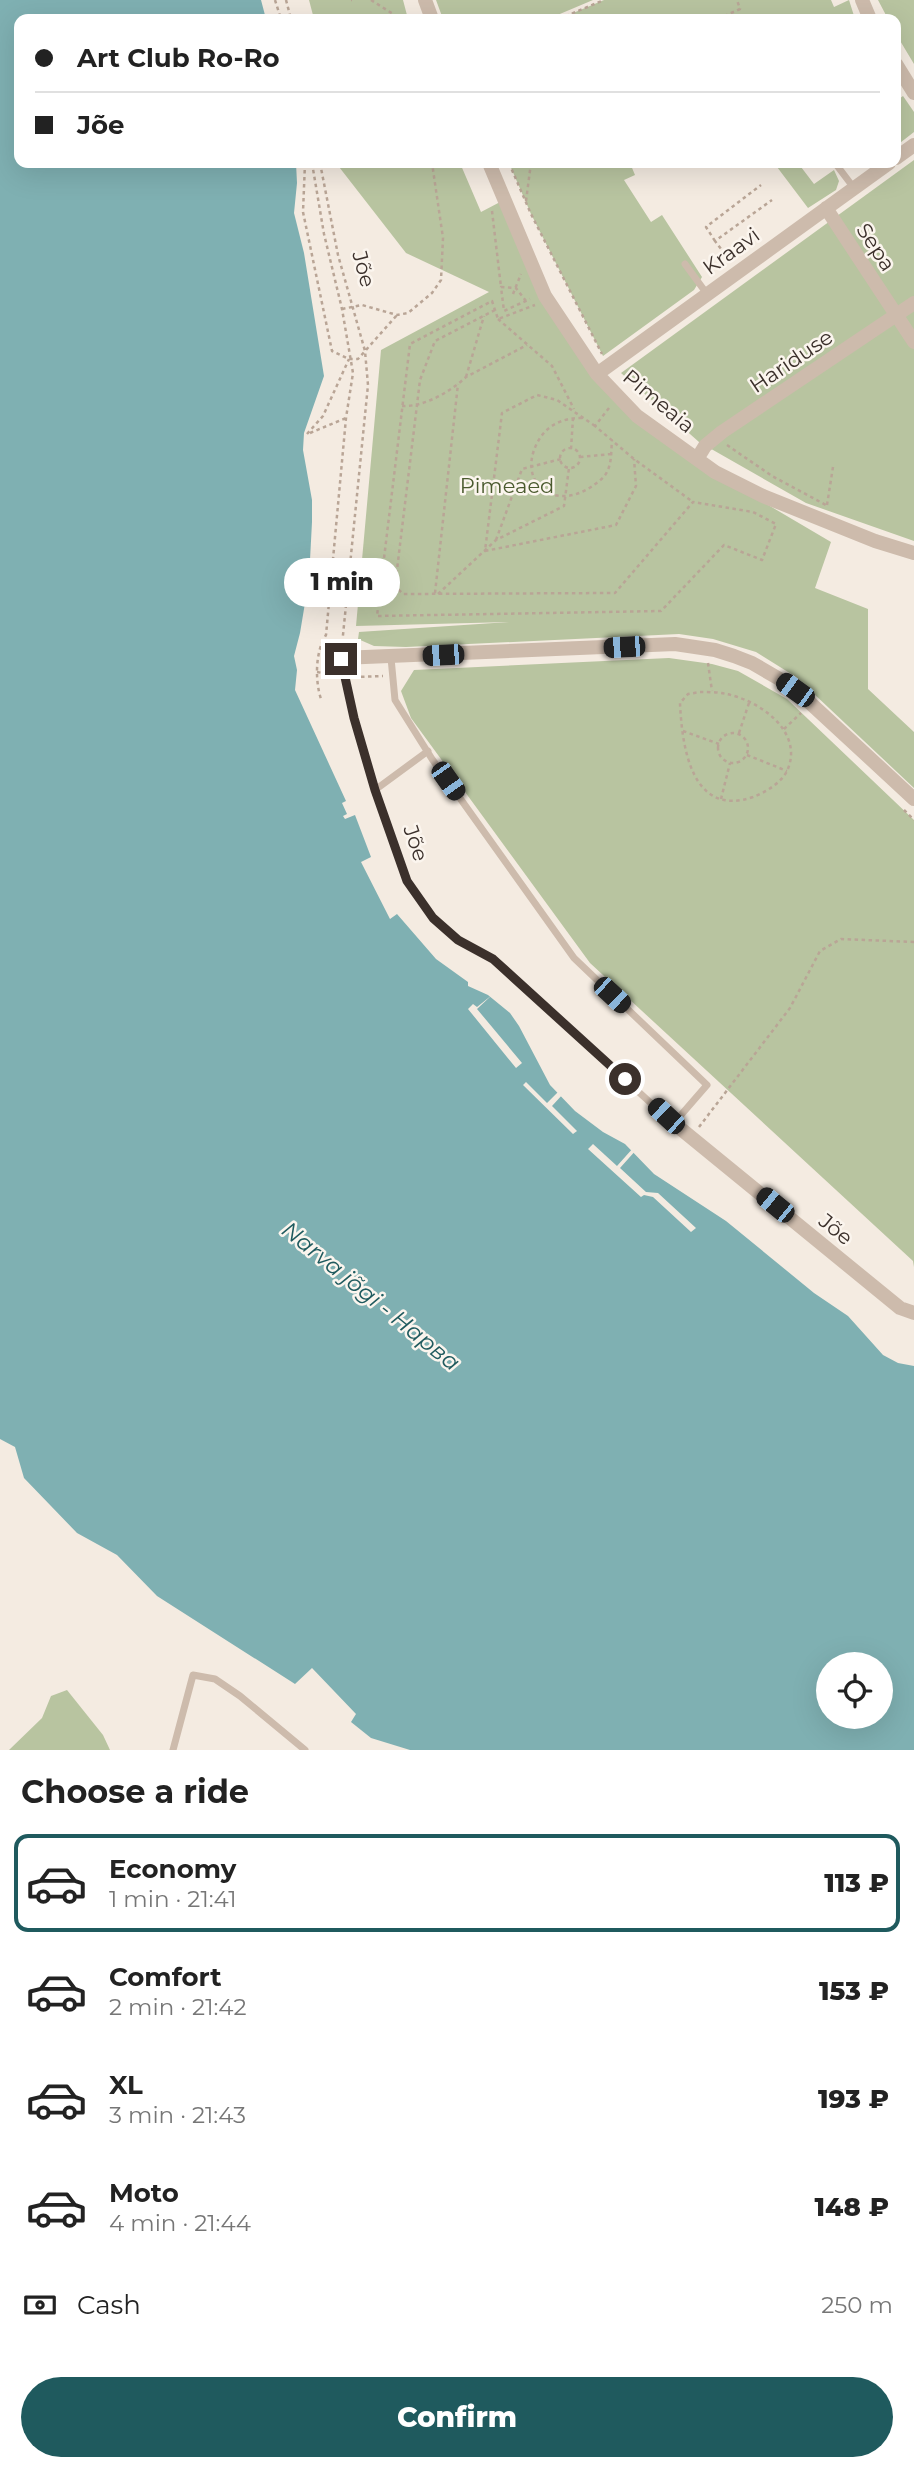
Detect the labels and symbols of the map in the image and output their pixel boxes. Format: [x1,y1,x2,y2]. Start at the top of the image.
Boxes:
street label: Sepa [851,218,901,276]
street label: Kraavi [698,222,764,280]
street label: Jõe [347,247,381,290]
street label: Hariduse [745,324,837,398]
street label: Pimeaia [618,364,700,438]
park label: Pimeaed [460,473,554,498]
callout: 1 min [283,558,399,606]
car [603,635,646,659]
route end [325,643,357,675]
car [422,643,465,667]
car [772,669,819,711]
car [428,758,469,804]
street label: Jõe [398,821,434,864]
car [590,973,635,1017]
route start [609,1063,641,1095]
car [644,1094,689,1138]
car [753,1184,798,1226]
street label: Jõe [813,1207,858,1250]
water label: Narva jõgi - Нарва [276,1215,466,1377]

